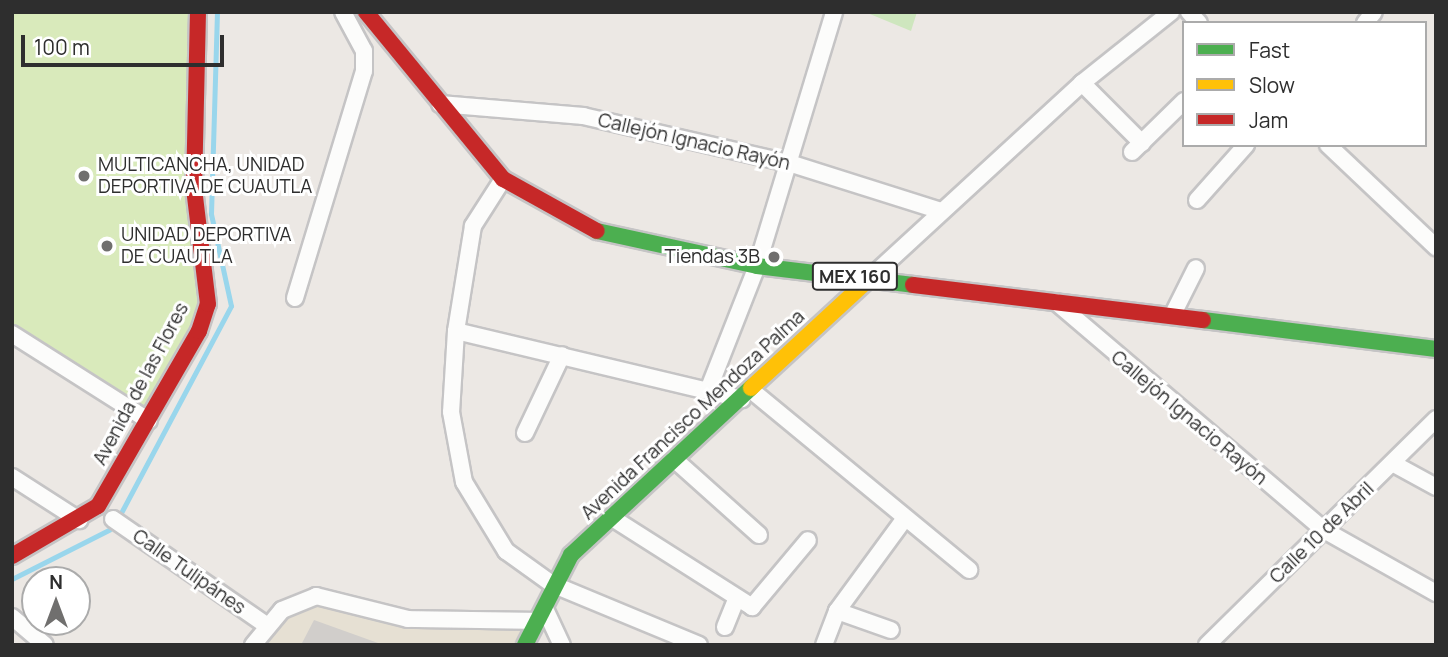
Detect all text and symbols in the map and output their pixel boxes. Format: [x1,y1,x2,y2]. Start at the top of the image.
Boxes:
scale bar [24,21,228,65]
legend [1182,21,1427,147]
text: 100 m [34,33,90,61]
text: Fast [1249,36,1290,64]
text: Slow [1249,71,1295,99]
text: Jam [1249,106,1288,134]
street label: Callejón Ignacio Rayón [596,109,792,175]
place label: MULTICANCHA, UNIDAD DEPORTIVA DE CUAUTLA [98,154,312,198]
marker: MULTICANCHA, UNIDAD DEPORTIVA DE CUAUTLA [76,168,92,184]
place label: UNIDAD DEPORTIVA DE CUAUTLA [121,224,291,268]
marker: UNIDAD DEPORTIVA DE CUAUTLA [99,238,115,254]
place label: Tiendas 3B [664,246,760,268]
marker: Tiendas 3B [766,249,782,265]
road number: MEX 160 [811,262,899,290]
street label: Avenida de las Flores [89,299,193,469]
street label: Avenida Francisco Mendoza Palma [577,305,809,525]
street label: Callejón Ignacio Rayón [1106,346,1272,490]
street label: Calle 10 de Abril [1265,478,1379,588]
street label: Calle Tulipánes [128,525,250,619]
north arrow [21,566,91,636]
text: N [49,569,63,595]

